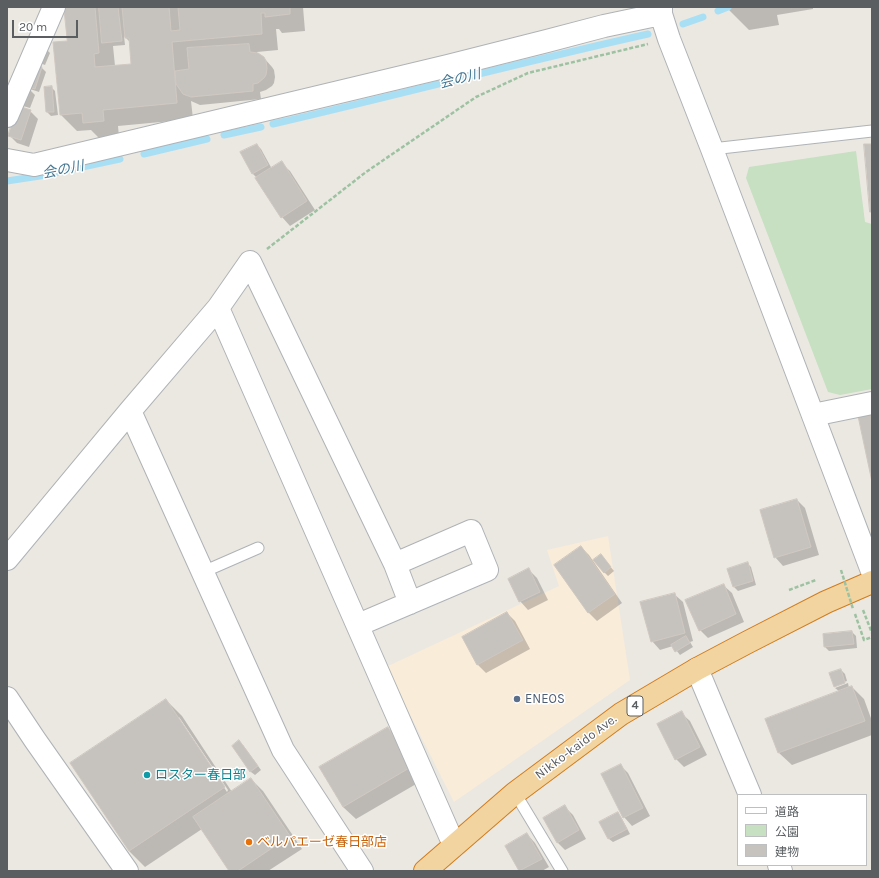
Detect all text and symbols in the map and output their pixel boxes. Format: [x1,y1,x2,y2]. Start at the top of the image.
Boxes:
scale bar [14,12,80,38]
text: 20 m [19,20,47,34]
water label: 会の川 [438,66,482,92]
water label: 会の川 [41,158,85,182]
place label: ENEOS [525,691,565,707]
marker: ENEOS [512,694,522,704]
road number: 4 [627,696,643,716]
street label: Nikko-kaido Ave. [532,711,620,783]
place label: ロスター春日部 [155,767,246,783]
marker: ロスター春日部 [142,770,152,780]
legend [737,794,867,866]
text: 道路 [775,805,799,819]
text: 公園 [775,825,799,839]
place label: ベルパエーゼ春日部店 [257,834,387,850]
marker: ベルパエーゼ春日部店 [244,837,254,847]
text: 建物 [775,845,799,859]

